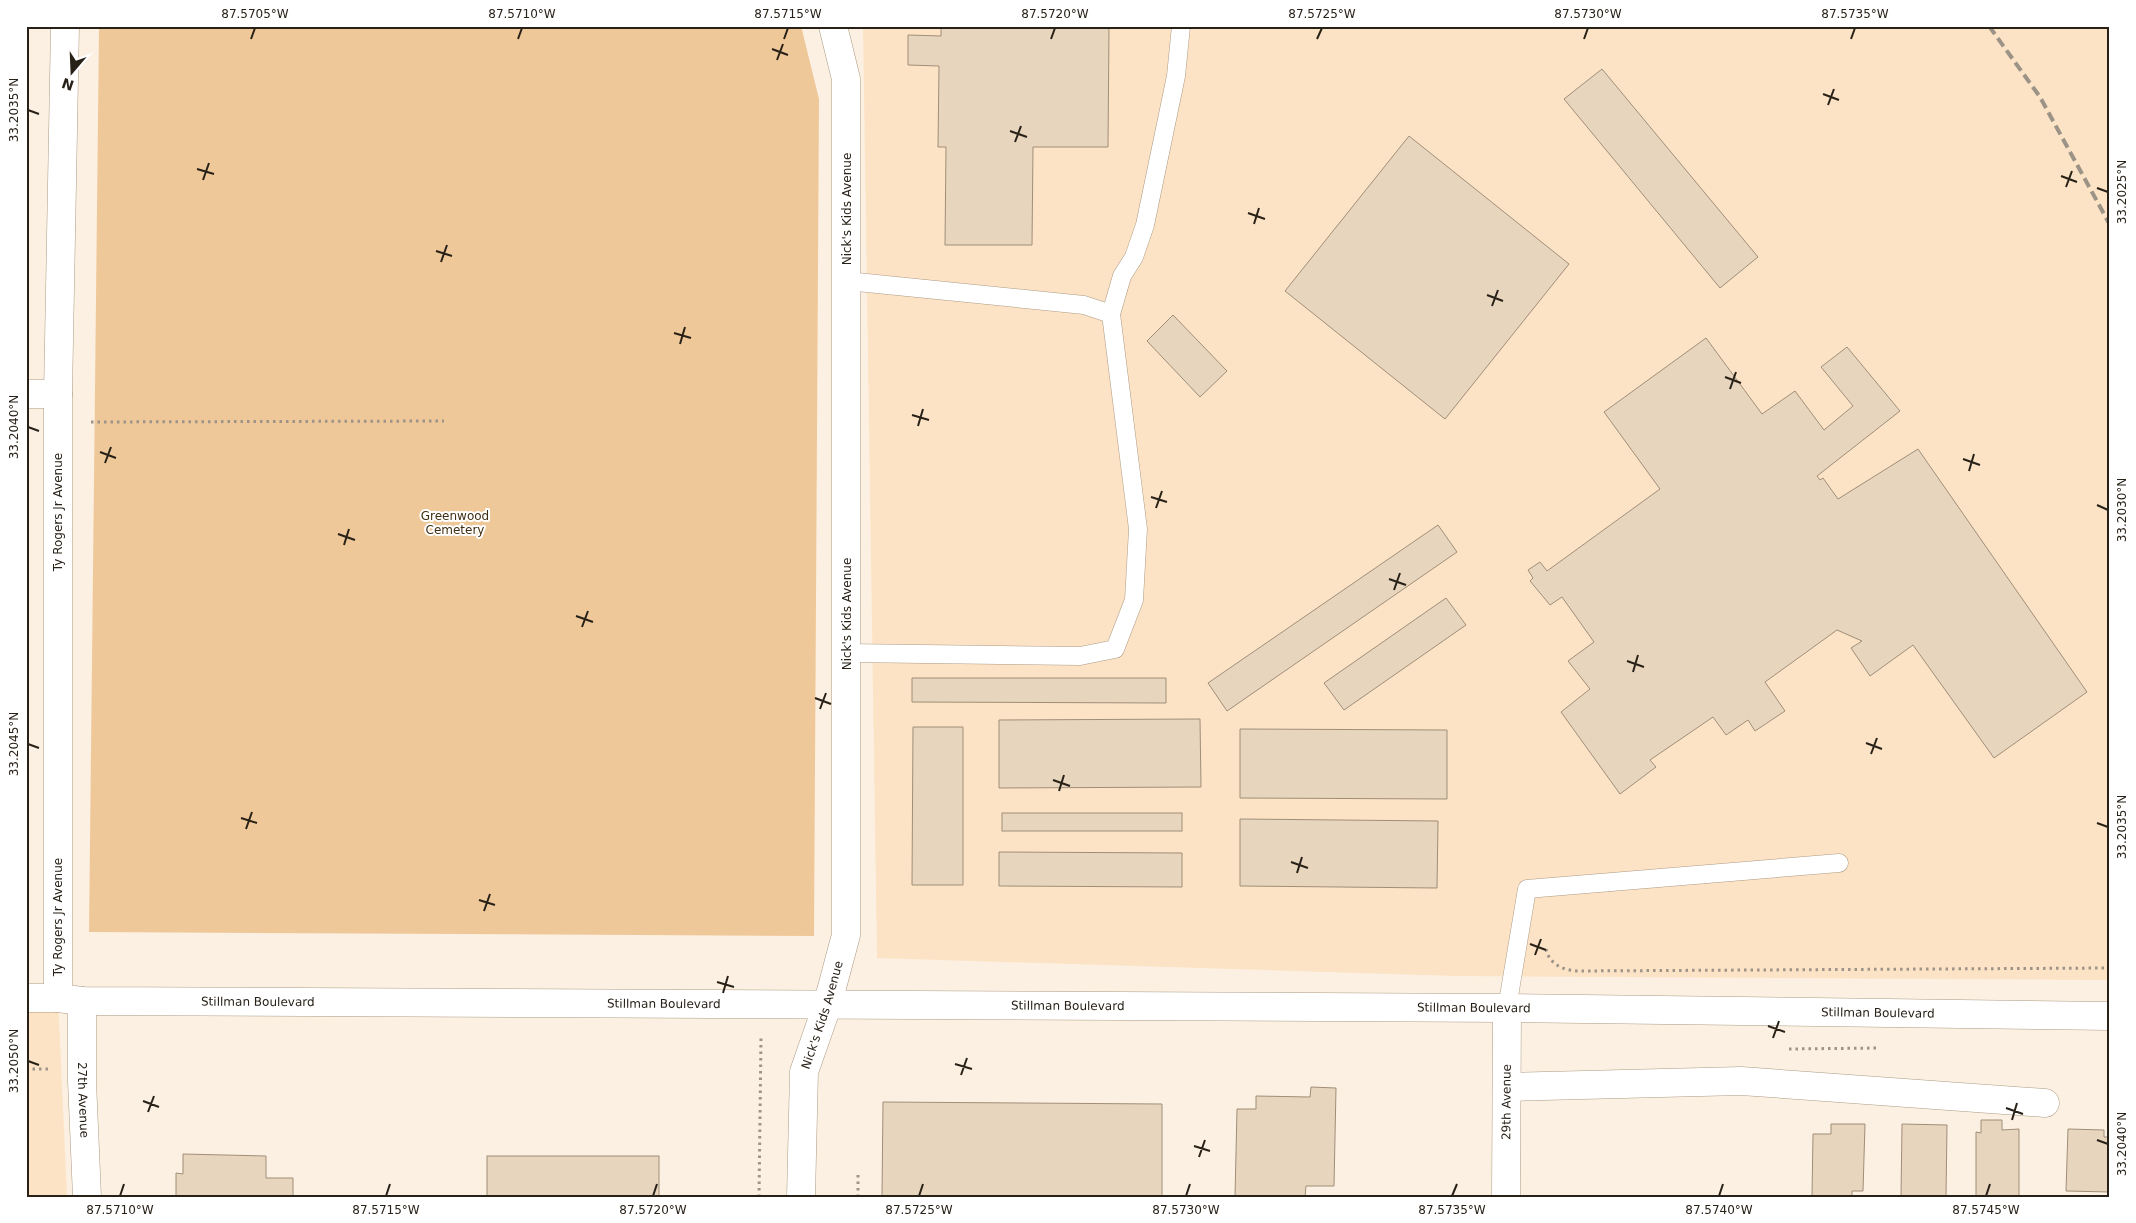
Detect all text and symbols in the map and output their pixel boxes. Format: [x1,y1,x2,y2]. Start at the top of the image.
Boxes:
text: 87.5705°W [221,7,289,21]
text: 87.5710°W [488,7,556,21]
text: 87.5715°W [754,7,822,21]
text: 87.5720°W [1021,7,1089,21]
text: 87.5725°W [1288,7,1356,21]
text: 87.5730°W [1554,7,1622,21]
text: 87.5735°W [1821,7,1889,21]
north arrow [48,48,98,98]
text: N [60,75,76,94]
text: 33.2035°N [7,78,21,142]
street label: Nick's Kids Avenue [840,153,854,265]
text: 33.2025°N [2115,160,2129,224]
text: 33.2040°N [7,395,21,459]
street label: Ty Rogers Jr Avenue [51,453,65,572]
text: 33.2030°N [2115,478,2129,542]
park label: Greenwood Cemetery [421,509,489,537]
street label: Nick's Kids Avenue [840,558,854,670]
text: 33.2045°N [7,712,21,776]
text: 33.2035°N [2115,795,2129,859]
street label: Ty Rogers Jr Avenue [51,858,65,977]
street label: Nick's Kids Avenue [799,959,846,1071]
street label: Stillman Boulevard [201,995,315,1009]
street label: Stillman Boulevard [607,997,721,1011]
street label: Stillman Boulevard [1011,999,1125,1013]
street label: Stillman Boulevard [1417,1001,1531,1015]
street label: Stillman Boulevard [1821,1005,1935,1021]
text: 33.2050°N [7,1029,21,1093]
street label: 27th Avenue [75,1062,91,1138]
street label: 29th Avenue [1499,1064,1514,1140]
text: 33.2040°N [2115,1112,2129,1176]
text: 87.5710°W [86,1203,154,1217]
text: 87.5715°W [352,1203,420,1217]
text: 87.5720°W [619,1203,687,1217]
text: 87.5725°W [885,1203,953,1217]
text: 87.5730°W [1152,1203,1220,1217]
text: 87.5735°W [1418,1203,1486,1217]
text: 87.5740°W [1685,1203,1753,1217]
text: 87.5745°W [1952,1203,2020,1217]

